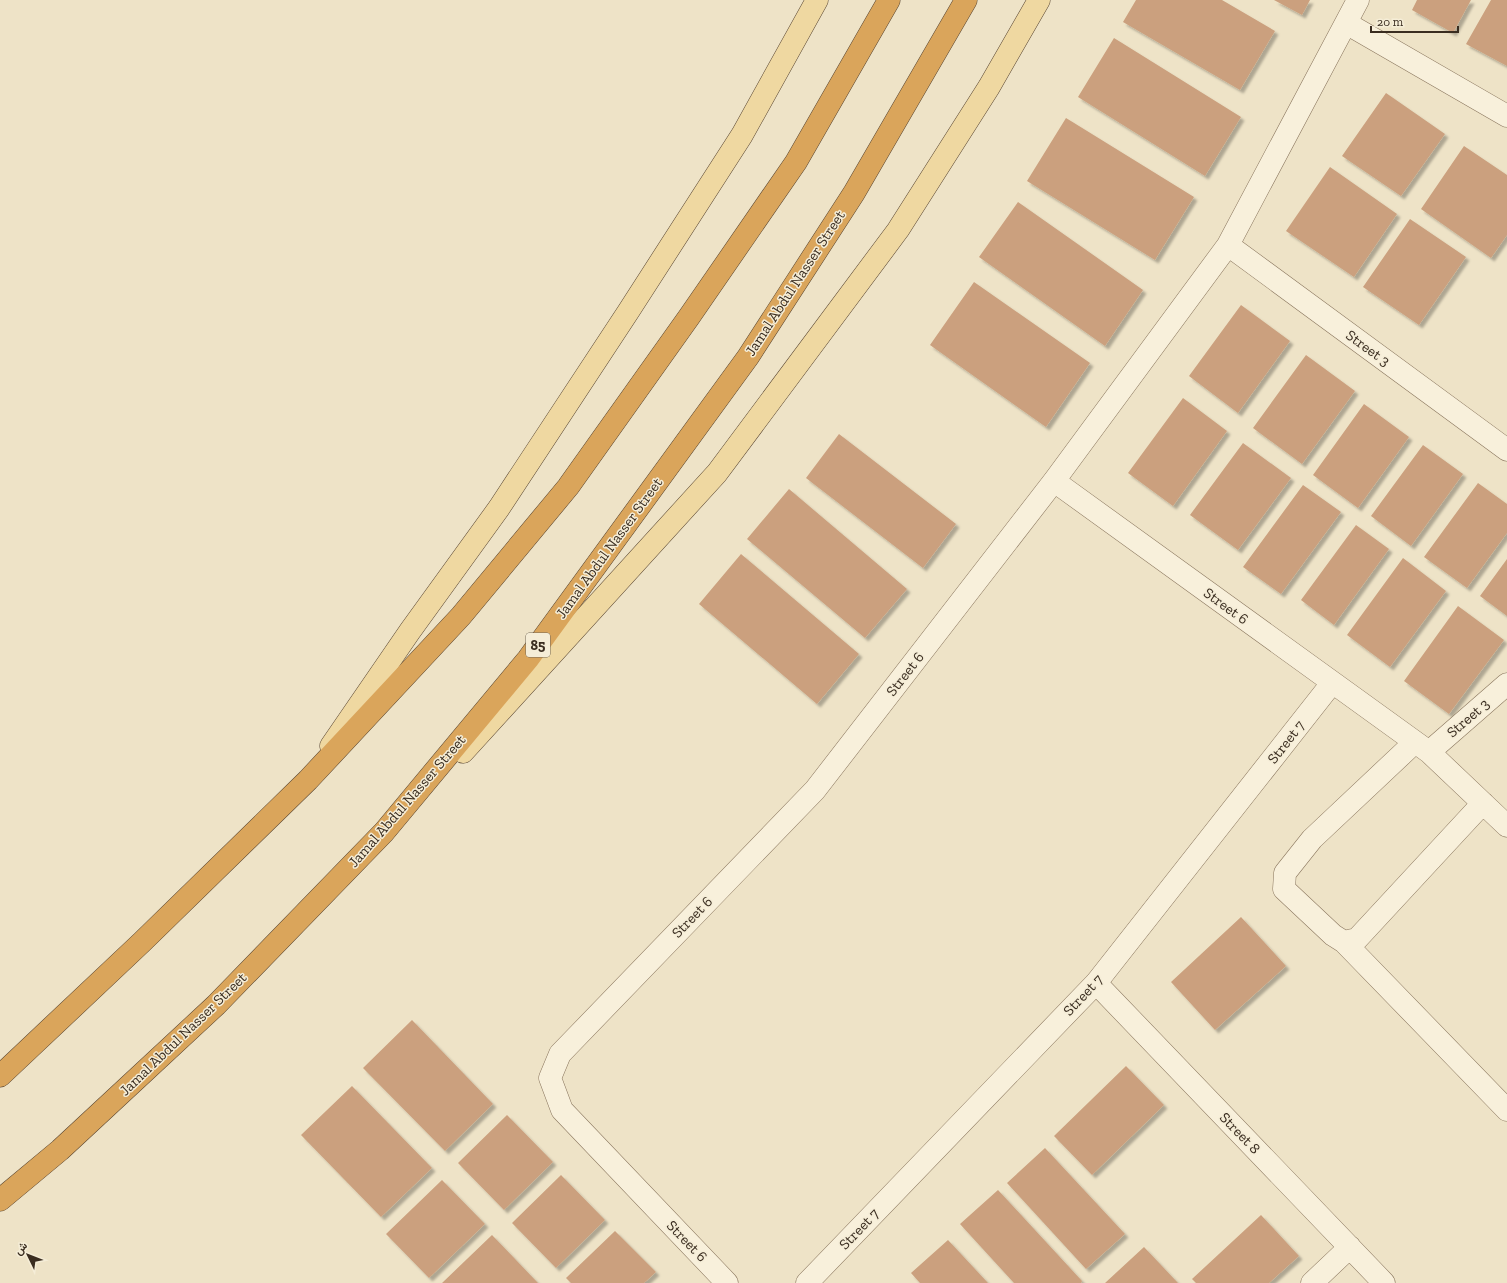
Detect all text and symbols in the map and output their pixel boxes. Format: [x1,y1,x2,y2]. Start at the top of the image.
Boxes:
scale bar [1371,8,1458,34]
text: 20 m [1377,15,1404,29]
street label: Jamal Abdul Nasser Street [741,207,849,359]
street label: Street 3 [1342,326,1394,370]
street label: Jamal Abdul Nasser Street [552,474,666,622]
street label: Street 6 [1200,584,1252,628]
road number: 85 [526,633,550,657]
street label: Street 6 [882,648,928,700]
street label: Street 3 [1443,695,1493,741]
street label: Street 7 [1264,717,1308,767]
street label: Jamal Abdul Nasser Street [345,731,470,871]
street label: Street 6 [668,892,716,942]
street label: Jamal Abdul Nasser Street [116,968,251,1099]
street label: Street 7 [1059,971,1107,1019]
street label: Street 8 [1216,1108,1264,1158]
street label: Street 7 [835,1205,883,1253]
street label: Street 6 [663,1216,711,1266]
north arrow [8,1235,48,1275]
text: ش [12,1239,30,1258]

